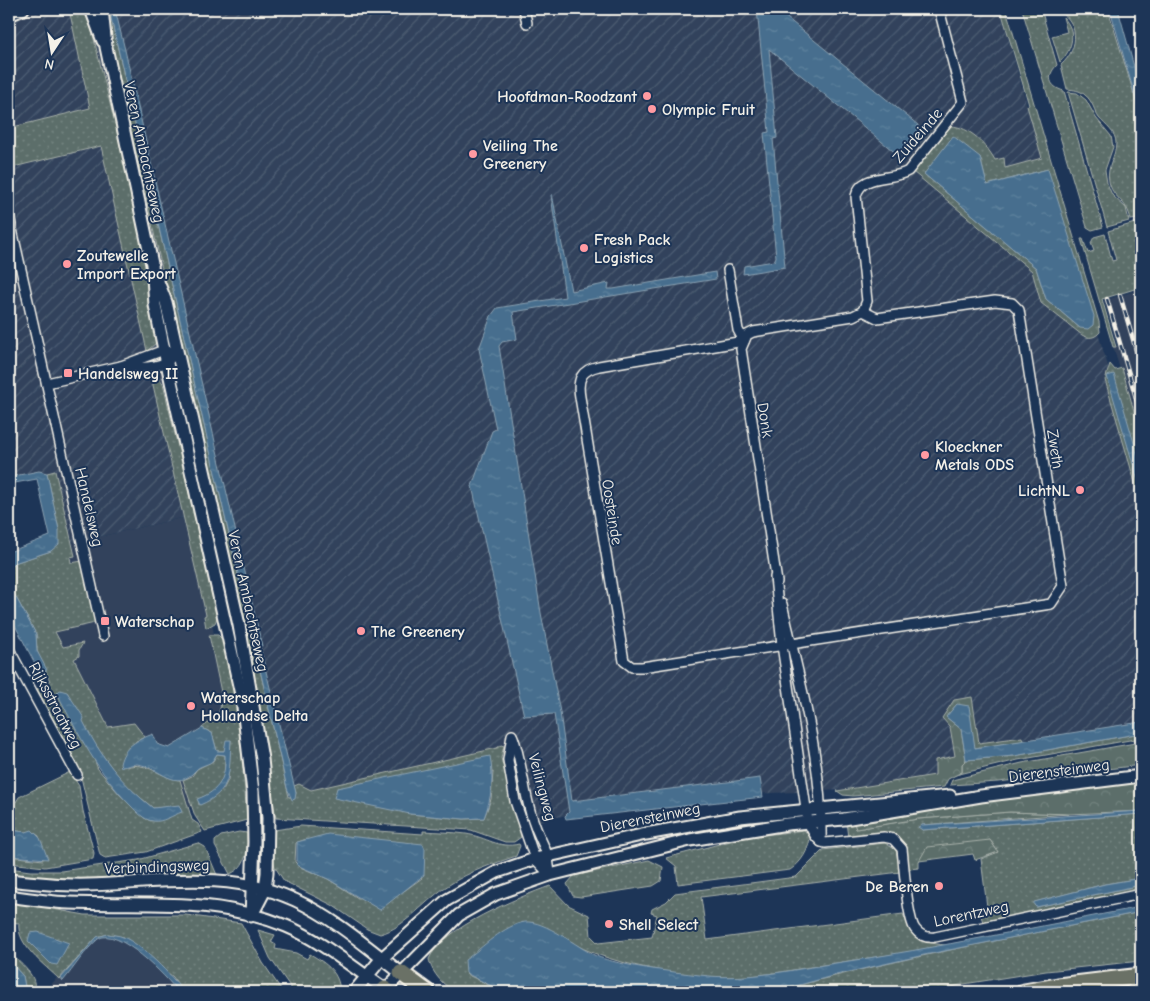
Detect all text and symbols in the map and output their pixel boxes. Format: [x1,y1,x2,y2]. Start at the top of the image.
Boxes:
north arrow [28,28,78,78]
text: N [43,55,56,73]
street label: Veren Ambachtseweg [120,80,168,225]
place label: Hoofdman-Roodzant [497,88,638,106]
marker: Hoofdman-Roodzant [641,90,653,102]
place label: Olympic Fruit [662,101,755,119]
marker: Olympic Fruit [646,103,658,115]
street label: Zuideinde [889,105,946,167]
place label: Veiling The Greenery [483,137,558,173]
marker: Veiling The Greenery [467,148,479,160]
place label: Fresh Pack Logistics [594,231,671,267]
marker: Fresh Pack Logistics [578,242,590,254]
place label: Zoutewelle Import Export [77,247,177,283]
marker: Zoutewelle Import Export [61,258,73,270]
place label: Handelsweg II [78,365,178,383]
marker: Handelsweg II [62,367,74,379]
street label: Donk [753,401,777,439]
street label: Zweth [1043,428,1067,470]
place label: Kloeckner Metals ODS [935,438,1014,474]
marker: Kloeckner Metals ODS [919,449,931,461]
street label: Handelsweg [71,466,107,549]
street label: Oosteinde [598,478,626,546]
place label: LichtNL [1018,482,1070,500]
marker: LichtNL [1074,484,1086,496]
street label: Veren Ambachtseweg [224,529,272,674]
place label: Waterschap [115,613,194,631]
marker: Waterschap [99,615,111,627]
place label: The Greenery [371,623,465,641]
marker: The Greenery [355,625,367,637]
street label: Rijksstraatweg [25,659,85,752]
place label: Waterschap Hollandse Delta [201,689,308,725]
marker: Waterschap Hollandse Delta [185,700,197,712]
street label: Veilingweg [524,751,560,823]
street label: Dierensteinweg [1008,756,1111,786]
street label: Dierensteinweg [599,799,702,837]
street label: Verbindingsweg [104,856,210,878]
place label: De Beren [865,878,929,896]
marker: De Beren [933,880,945,892]
street label: Lorentzweg [932,897,1010,931]
place label: Shell Select [619,916,699,934]
marker: Shell Select [603,918,615,930]

